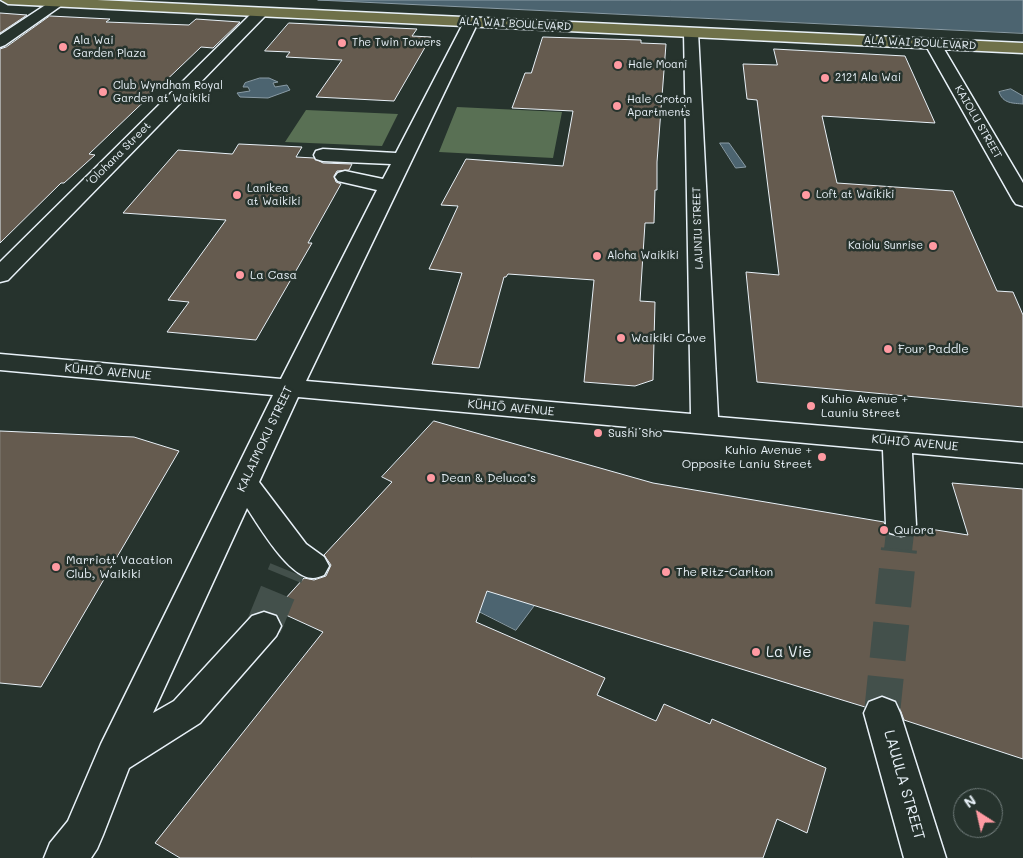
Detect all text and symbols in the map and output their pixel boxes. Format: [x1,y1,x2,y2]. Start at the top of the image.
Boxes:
street label: ALA WAI BOULEVARD [458,14,572,34]
street label: ALA WAI BOULEVARD [863,33,977,53]
place label: Ala Wai Garden Plaza [73,34,146,60]
place label: The Twin Towers [352,36,441,50]
marker: The Twin Towers [336,37,348,49]
marker: Ala Wai Garden Plaza [57,41,69,53]
place label: Hale Moani [628,58,687,72]
marker: Hale Moani [612,59,624,71]
place label: 2121 Ala Wai [835,71,901,85]
marker: 2121 Ala Wai [819,72,831,84]
place label: Club Wyndham Royal Garden at Waikiki [113,79,223,105]
street label: KAIOLU STREET [952,83,1004,161]
marker: Club Wyndham Royal Garden at Waikiki [97,86,109,98]
place label: Hale Croton Apartments [627,93,692,119]
marker: Hale Croton Apartments [611,100,623,112]
street label: ʻOlohana Street [84,119,154,189]
place label: Lanikea at Waikiki [247,182,301,208]
street label: LAUNIU STREET [690,186,706,270]
place label: Loft at Waikiki [816,188,894,202]
marker: Lanikea at Waikiki [231,189,243,201]
marker: Loft at Waikiki [800,189,812,201]
place label: Kaiolu Sunrise [848,239,923,253]
marker: Kaiolu Sunrise [927,240,939,252]
place label: Aloha Waikiki [607,249,679,263]
marker: Aloha Waikiki [591,250,603,262]
place label: La Casa [250,268,297,282]
marker: La Casa [234,269,246,281]
place label: Waikiki Cove [631,331,706,345]
marker: Waikiki Cove [615,332,627,344]
place label: Four Paddle [898,342,969,356]
marker: Four Paddle [882,343,894,355]
street label: KŪHIŌ AVENUE [64,361,152,383]
street label: KALAIMOKU STREET [234,384,296,494]
place label: Kuhio Avenue + Launiu Street [821,392,908,420]
street label: KŪHIŌ AVENUE [467,397,555,419]
marker: Kuhio Avenue + Launiu Street [805,400,817,412]
place label: Sushi Sho [608,426,662,440]
marker: Sushi Sho [592,427,604,439]
street label: KŪHIŌ AVENUE [871,432,959,454]
place label: Kuhio Avenue + Opposite Laniu Street [682,443,812,471]
marker: Kuhio Avenue + Opposite Laniu Street [816,451,828,463]
place label: Dean & Deluca’s [441,471,536,485]
marker: Dean & Deluca’s [425,472,437,484]
place label: Quiora [894,523,934,537]
marker: Quiora [878,524,890,536]
place label: Marriott Vacation Club, Waikiki [66,553,173,581]
marker: Marriott Vacation Club, Waikiki [50,561,62,573]
place label: The Ritz-Carlton [676,565,773,579]
marker: The Ritz-Carlton [660,566,672,578]
place label: La Vie [766,643,812,661]
marker: La Vie [750,646,762,658]
street label: LAUULA STREET [880,728,928,842]
north arrow [953,788,1003,838]
text: N [960,790,979,812]

